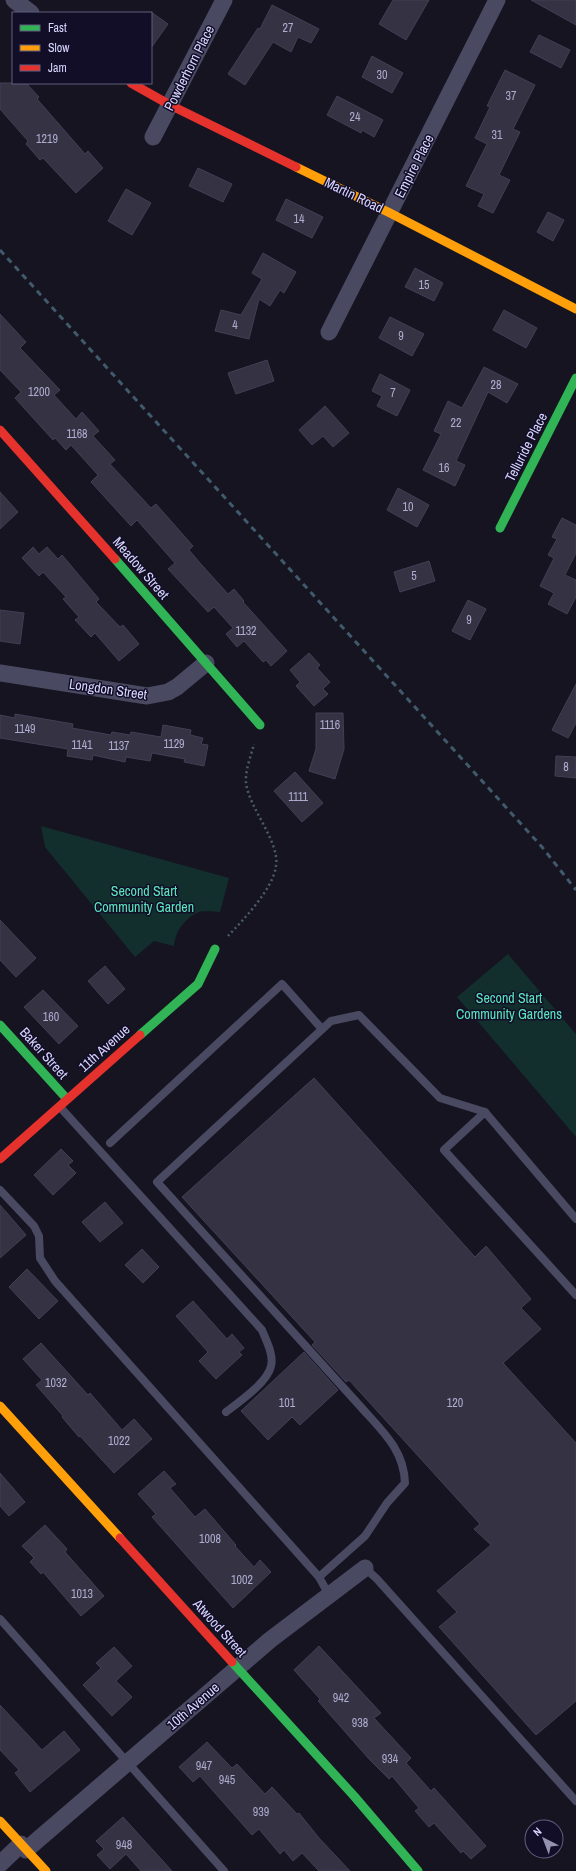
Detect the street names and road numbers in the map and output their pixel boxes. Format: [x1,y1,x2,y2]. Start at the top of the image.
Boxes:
street label: Powderhorn Place [160,22,218,114]
street label: Empire Place [390,131,438,201]
street label: Martin Road [322,173,386,217]
street label: Telluride Place [501,409,551,485]
street label: Meadow Street [109,533,173,603]
street label: Longdon Street [68,675,148,703]
street label: 11th Avenue [75,1020,133,1076]
street label: Baker Street [16,1023,72,1083]
street label: Atwood Street [189,1594,251,1661]
street label: 10th Avenue [163,1678,223,1734]

